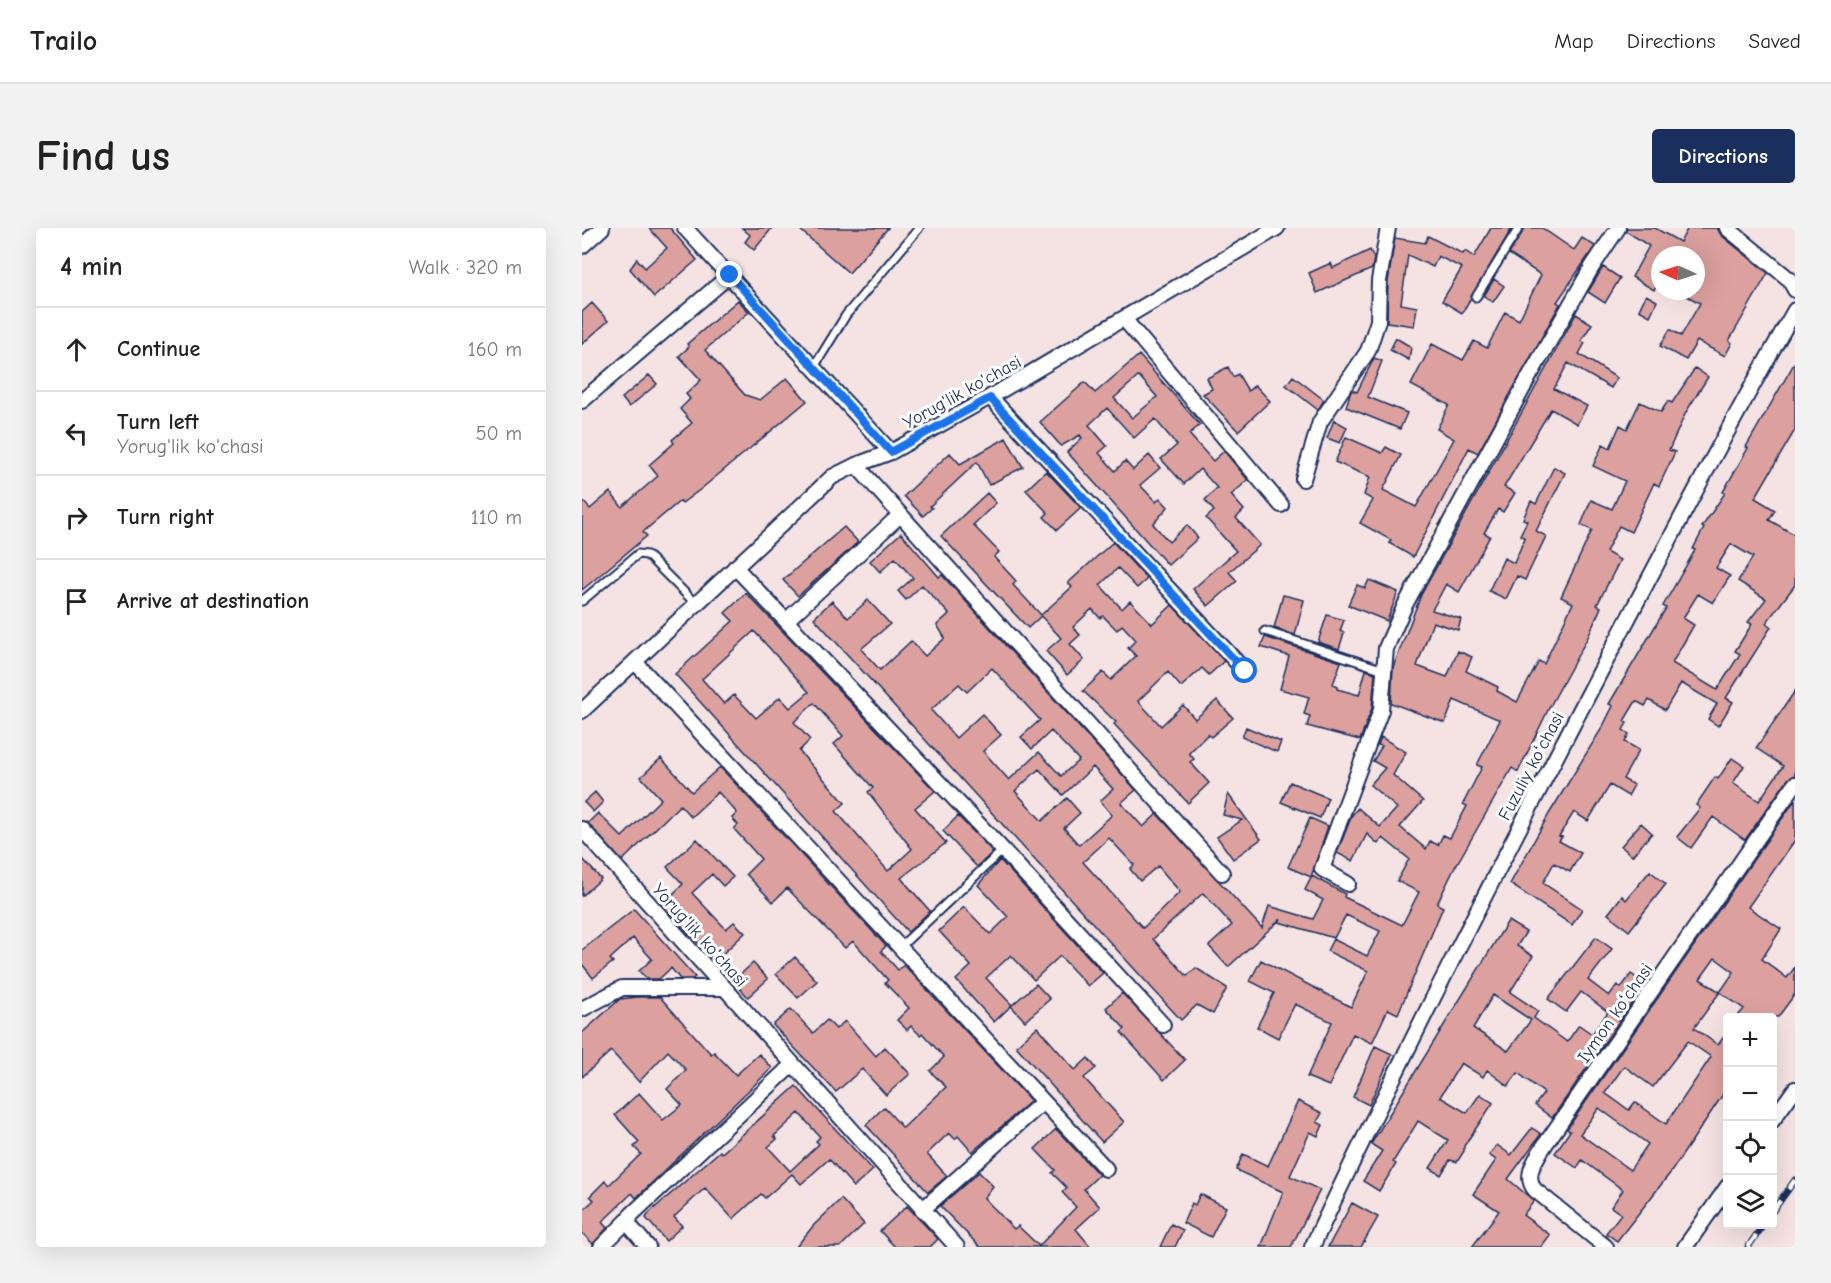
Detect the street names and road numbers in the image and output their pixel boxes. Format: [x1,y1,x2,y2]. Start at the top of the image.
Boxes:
street label: Yorug'lik ko'chasi [899,351,1025,434]
street label: Fuzuliy koʻchasi [1494,708,1569,824]
street label: Yorug'lik ko'chasi [648,879,752,991]
street label: Iymon koʻchasi [1573,960,1657,1067]

